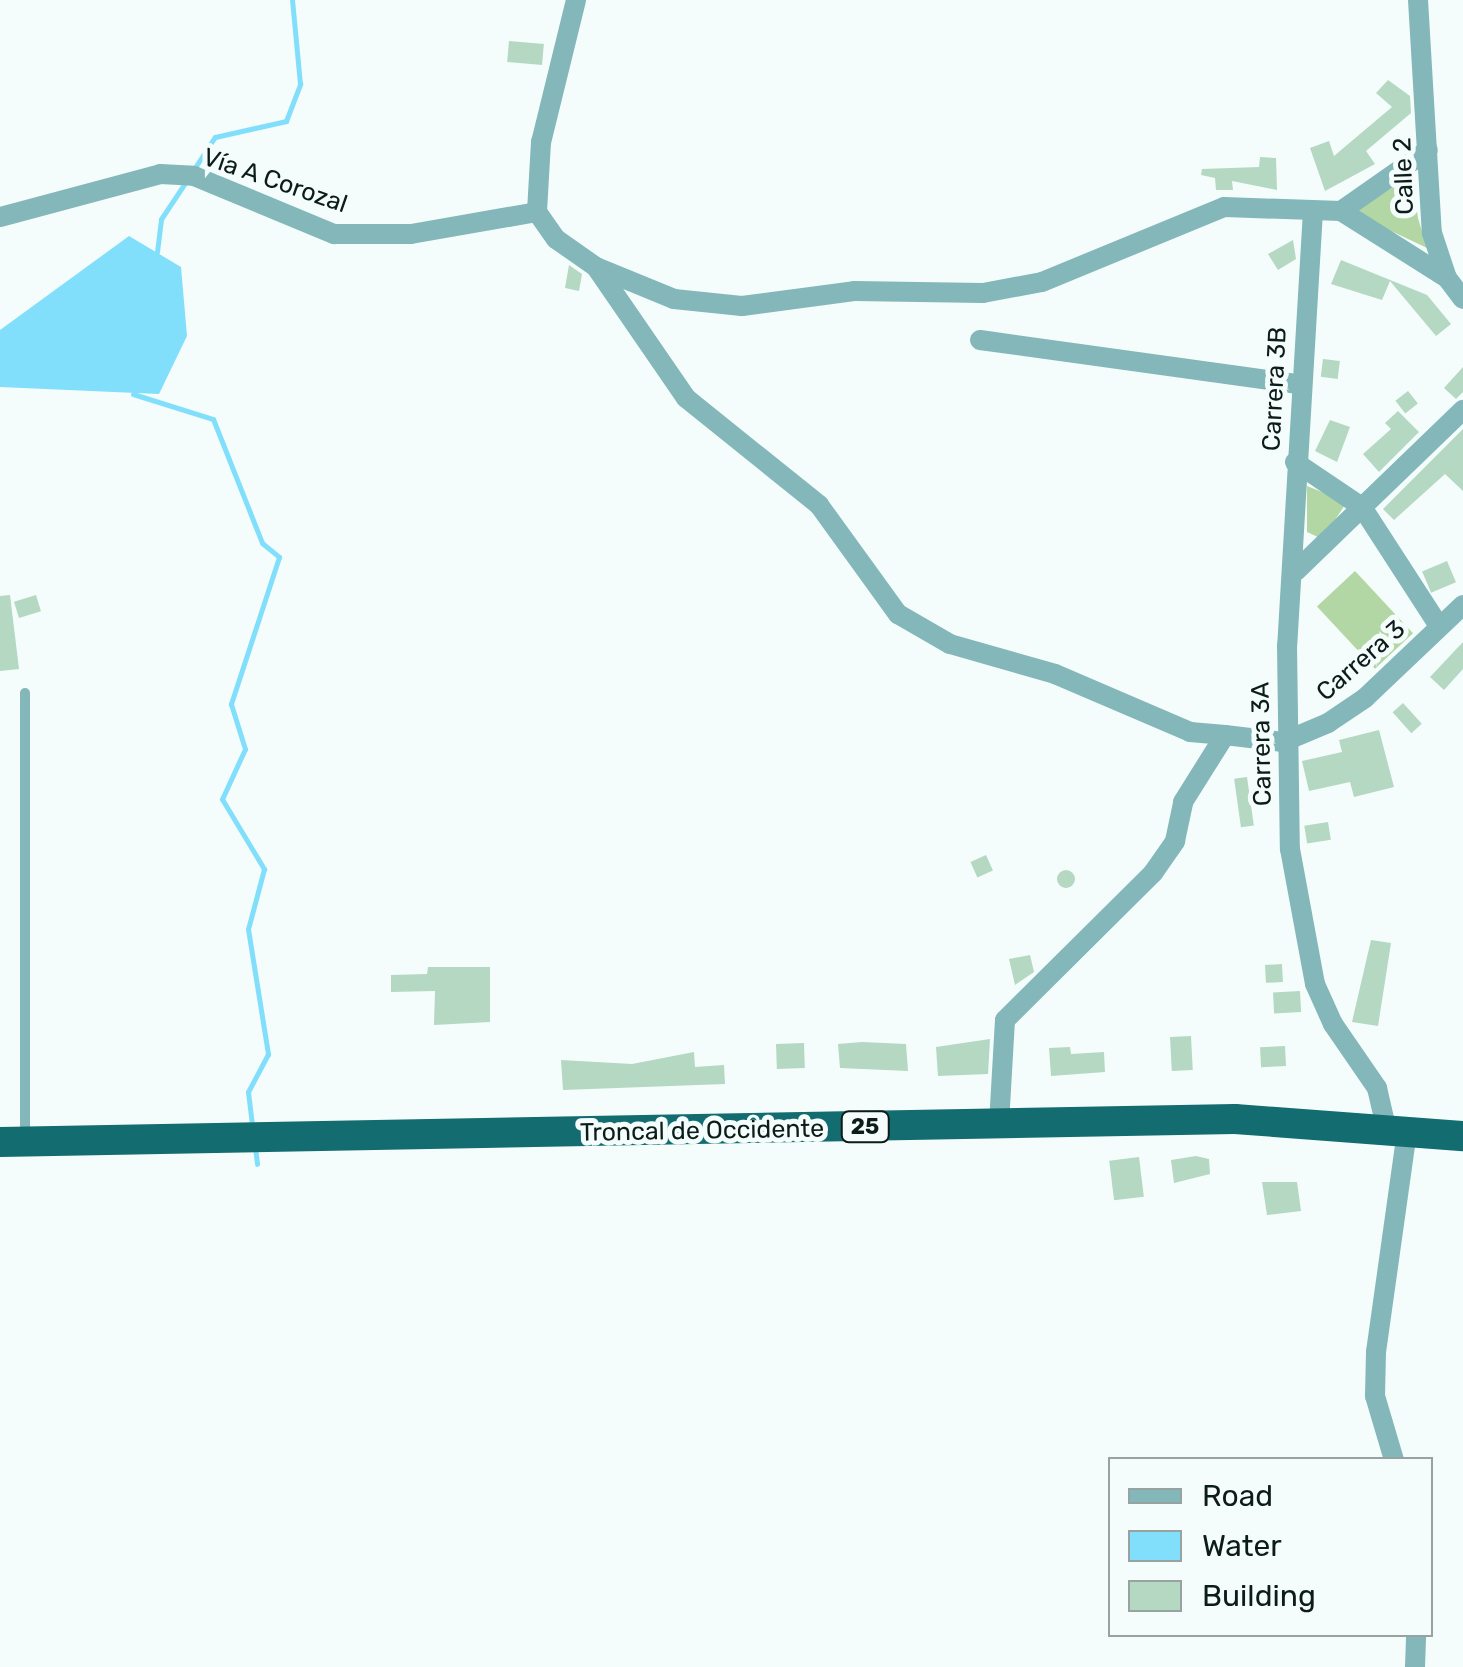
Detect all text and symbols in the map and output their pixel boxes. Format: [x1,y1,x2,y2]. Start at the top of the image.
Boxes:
street label: Calle 2 [1388,137,1420,215]
street label: Vía A Corozal [198,142,352,220]
street label: Carrera 3B [1257,326,1293,452]
street label: Carrera 3 [1311,614,1411,708]
street label: Carrera 3A [1246,682,1278,806]
road number: 25 [840,1110,890,1144]
street label: Troncal de Occidente [580,1114,824,1148]
legend [1108,1457,1433,1637]
text: Road [1202,1478,1273,1514]
text: Water [1202,1528,1282,1564]
text: Building [1202,1578,1316,1614]

